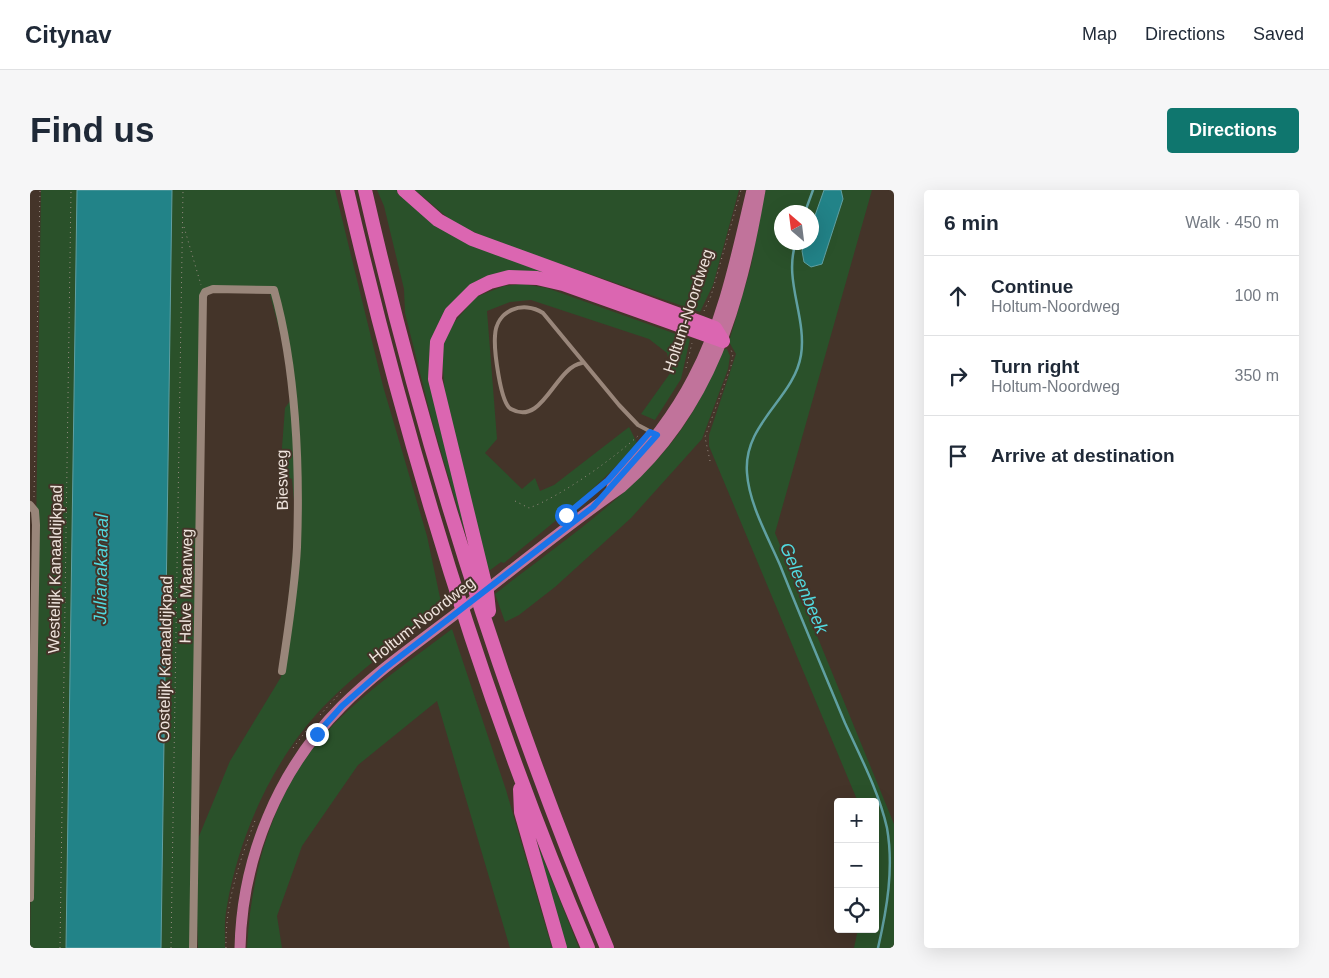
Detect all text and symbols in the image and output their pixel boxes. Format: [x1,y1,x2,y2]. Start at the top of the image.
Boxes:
text: Citynav [25,21,112,48]
text: Map [1082,24,1117,44]
text: Directions [1145,24,1225,44]
text: Saved [1253,24,1304,44]
button: Directions [1167,108,1299,153]
text: Find us [30,110,154,149]
north arrow [774,205,819,250]
text: 6 min [944,211,999,234]
text: Walk · 450 m [1185,214,1279,231]
street label: Holtum-Noordweg [660,247,716,375]
text: Continue [991,276,1073,297]
icon: ahead [944,282,972,310]
text: 100 m [1235,287,1279,304]
text: Holtum-Noordweg [991,298,1120,315]
text: Turn right [991,356,1079,377]
icon: right [944,362,972,390]
text: 350 m [1235,367,1279,384]
text: Holtum-Noordweg [991,378,1120,395]
icon: arrive [944,442,972,470]
text: Arrive at destination [991,445,1175,466]
street label: Biesweg [273,450,291,510]
street label: Westelijk Kanaaldijkpad [45,485,65,653]
route start [555,504,578,527]
water label: Julianakanaal [90,513,112,625]
street label: Halve Maanweg [177,528,195,644]
water label: Geleenbeek [776,539,833,638]
street label: Holtum-Noordweg [366,574,478,666]
street label: Oostelijk Kanaaldijkpad [155,576,175,742]
route end [306,723,329,746]
map controls [834,798,879,933]
button: + [834,798,879,843]
button: − [834,843,879,888]
button: locate [834,888,879,933]

